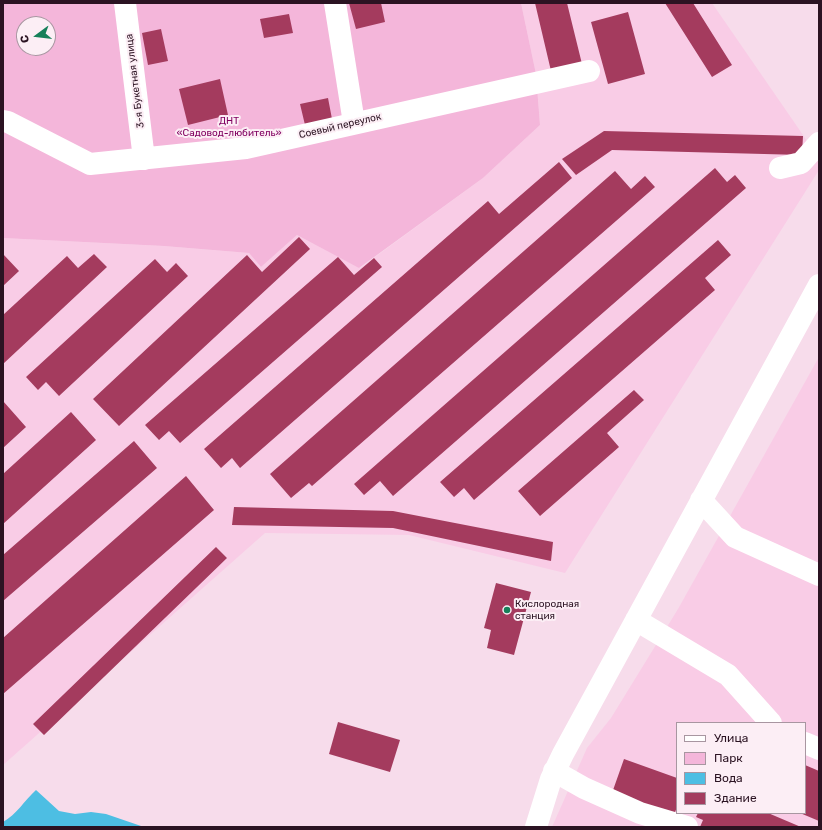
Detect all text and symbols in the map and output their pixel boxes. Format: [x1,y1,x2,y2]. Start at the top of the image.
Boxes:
north arrow [16,16,56,56]
street label: 3-я Букетная улица [123,33,147,129]
text: С [18,34,32,44]
street label: Соевый переулок [298,111,382,141]
park label: ДНТ «Садовод-любитель» [176,115,282,138]
place label: Кислородная станция [515,598,579,622]
marker: Кислородная станция [502,605,512,615]
legend [676,722,806,814]
text: Улица [714,731,748,745]
text: Парк [714,751,743,765]
text: Вода [714,771,743,785]
text: Здание [714,791,757,805]

